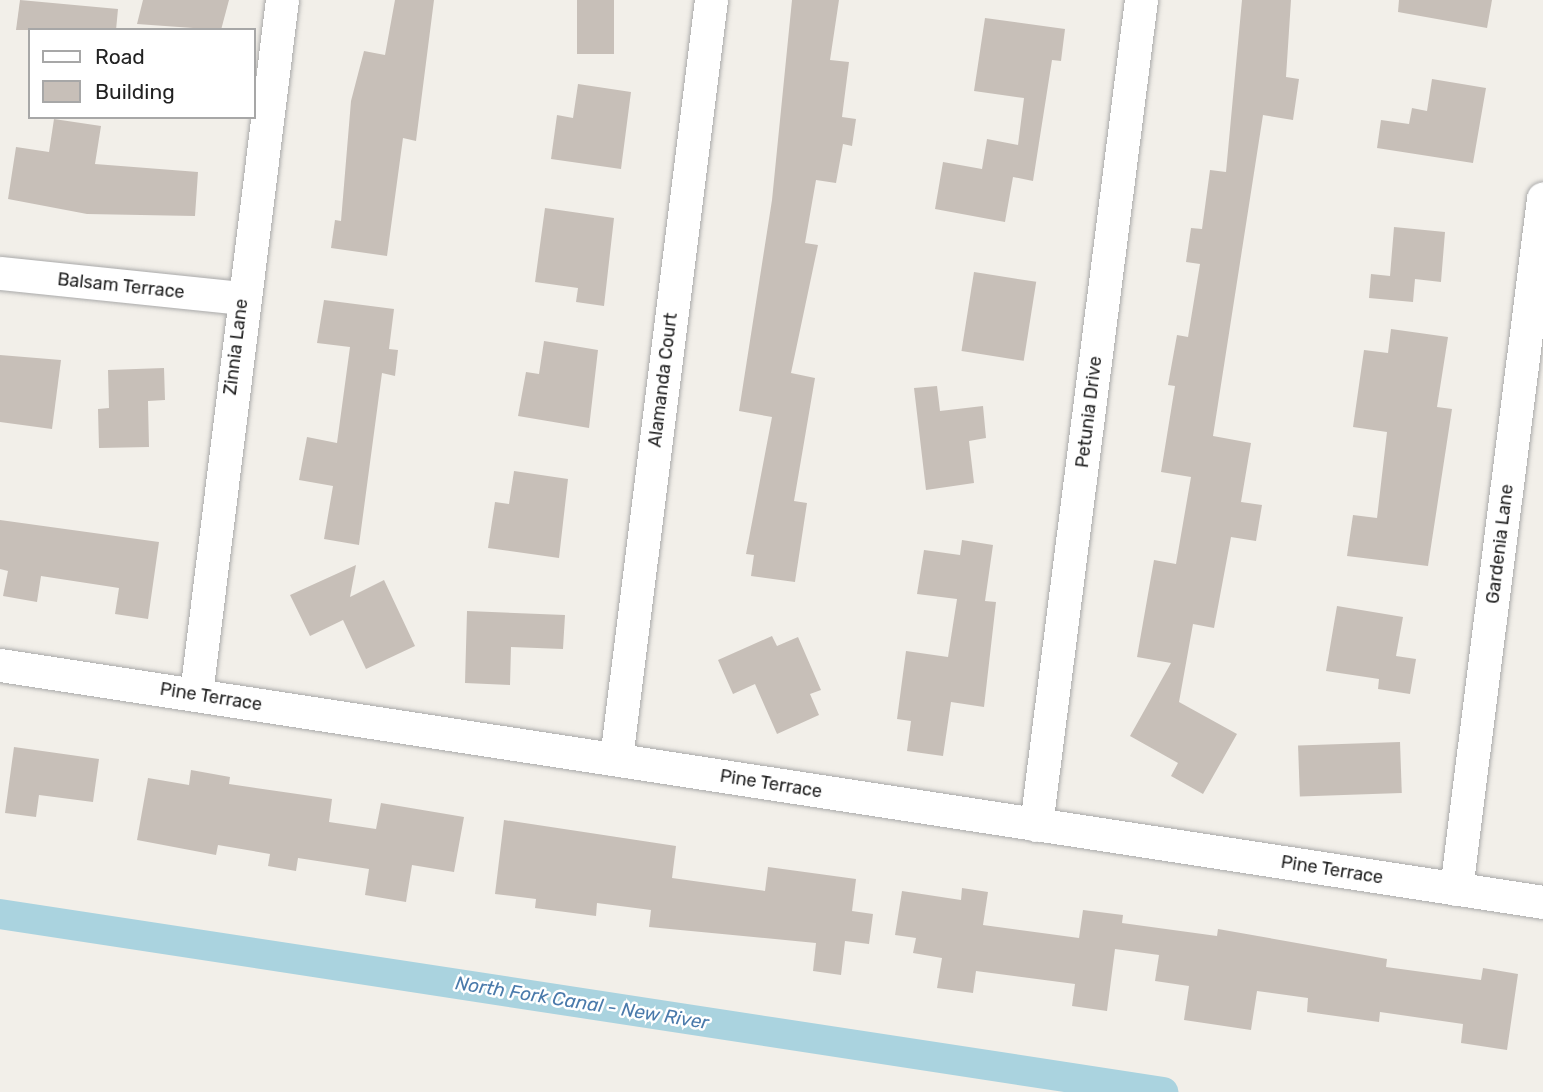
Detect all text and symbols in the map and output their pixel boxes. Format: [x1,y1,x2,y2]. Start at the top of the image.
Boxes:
legend [28,28,256,119]
text: Road [95,44,145,69]
text: Building [95,79,175,104]
street label: Balsam Terrace [56,269,186,303]
street label: Zinnia Lane [219,298,253,396]
street label: Alamanda Court [644,312,682,448]
street label: Petunia Drive [1071,355,1107,469]
street label: Gardenia Lane [1482,483,1518,605]
street label: Pine Terrace [158,678,264,716]
street label: Pine Terrace [718,765,824,803]
street label: Pine Terrace [1279,851,1385,889]
water label: North Fork Canal - New River [453,972,711,1034]

